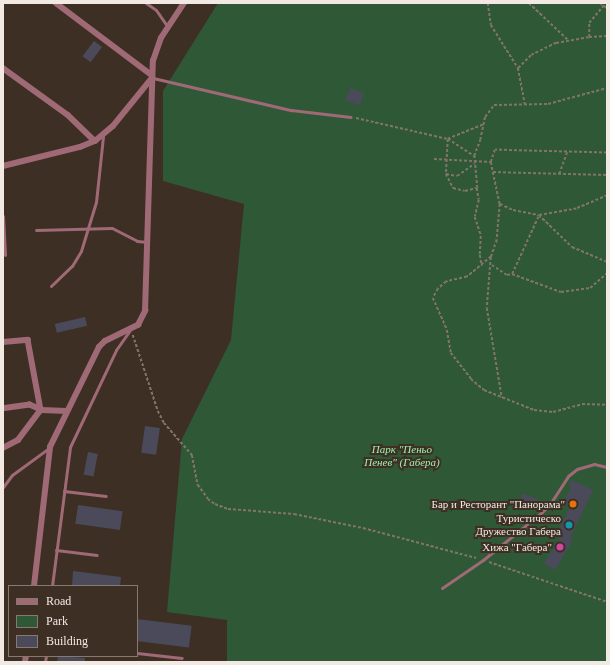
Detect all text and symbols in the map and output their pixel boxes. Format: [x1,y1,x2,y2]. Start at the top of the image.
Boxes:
park label: Парк "Пеньо Пенев" (Габера) [364,443,440,469]
place label: Бар и Ресторант "Панорама" [432,497,565,511]
marker: Бар и Ресторант "Панорама" [568,499,578,509]
place label: Туристическо Дружество Габера [475,512,561,538]
marker: Туристическо Дружество Габера [564,520,574,530]
place label: Хижа "Габера" [482,540,552,554]
marker: Хижа "Габера" [555,542,565,552]
legend [8,585,138,657]
text: Road [46,594,71,608]
text: Park [46,614,68,628]
text: Building [46,634,88,648]

